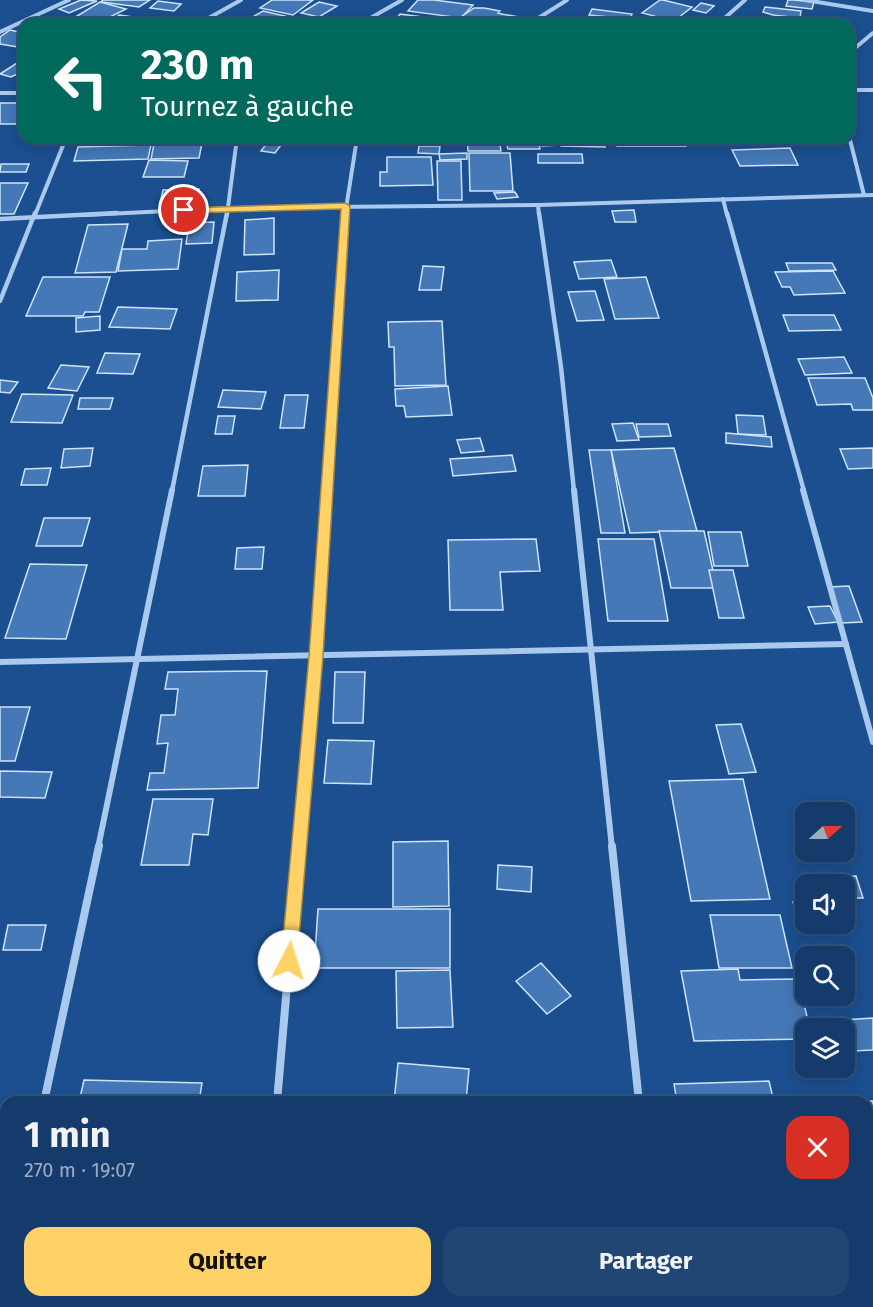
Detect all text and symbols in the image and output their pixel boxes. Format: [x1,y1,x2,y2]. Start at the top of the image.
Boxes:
text: 230 m [141,40,254,90]
icon: left [42,42,120,120]
text: Tournez à gauche [141,91,354,123]
pin [158,184,209,235]
icon: arrive [167,193,200,226]
north arrow [795,802,855,862]
map controls [795,802,855,1078]
button: sound [795,874,855,934]
position arrow [257,929,321,993]
button: search [795,946,855,1006]
button: layers [795,1018,855,1078]
text: 1 min [24,1113,111,1157]
button: close [786,1116,849,1179]
text: 270 m · 19:07 [24,1158,135,1182]
button: Quitter [24,1227,431,1296]
button: Partager [443,1227,849,1296]

